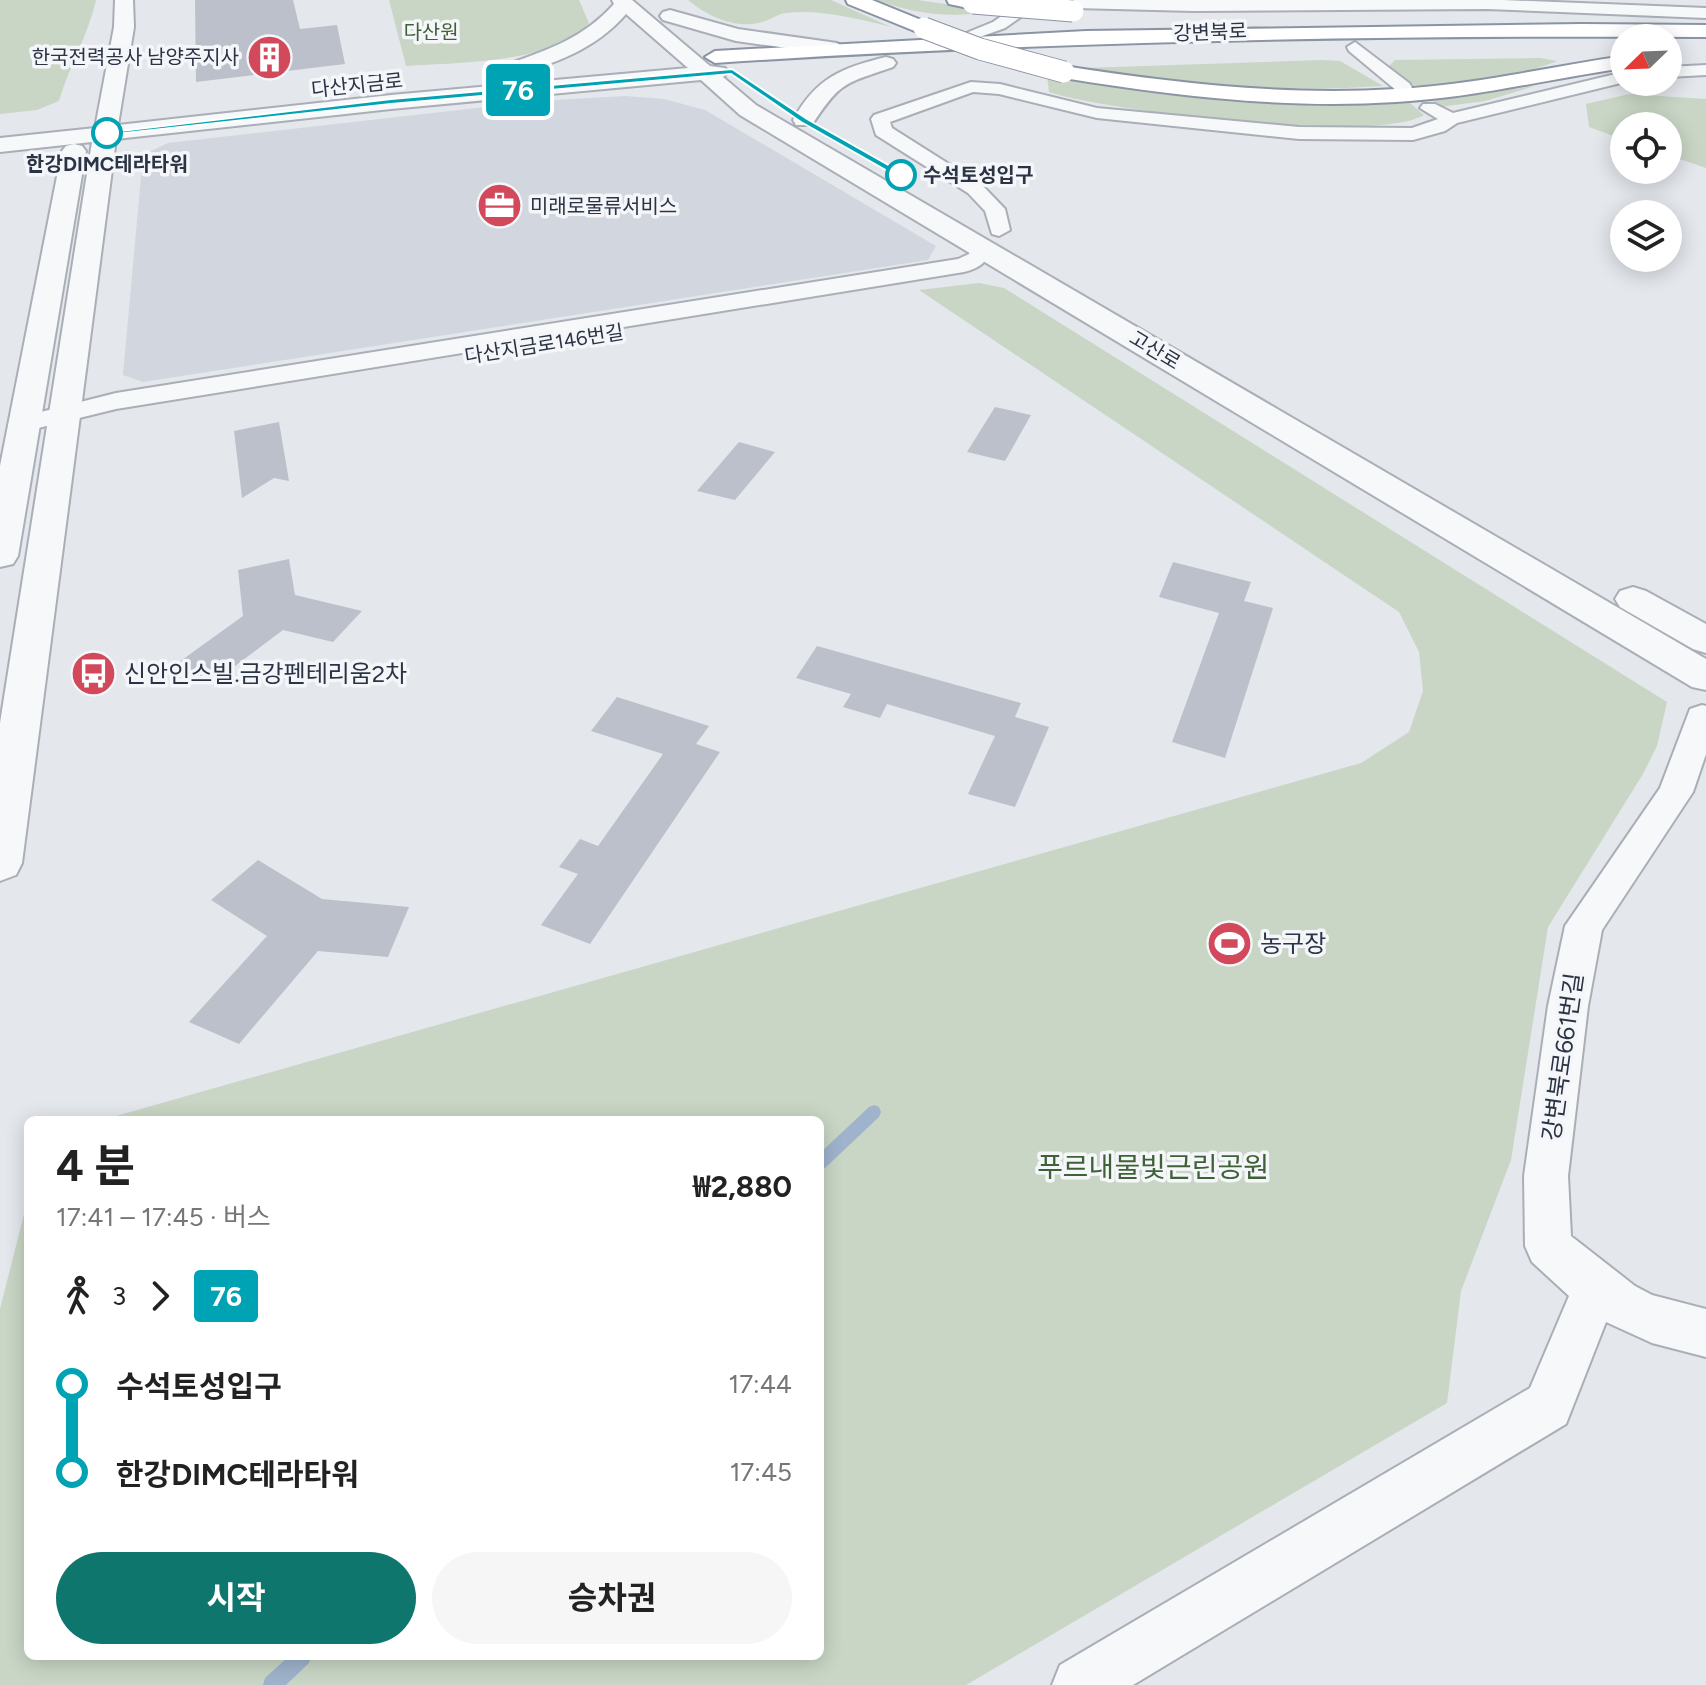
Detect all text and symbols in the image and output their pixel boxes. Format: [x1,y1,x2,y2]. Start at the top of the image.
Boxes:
street label: 강변북로 [1173,19,1247,45]
park label: 다산원 [403,20,459,44]
north arrow [1610,24,1682,96]
map controls [1610,24,1682,272]
building icon: 한국전력공사 남양주지사 [246,33,294,81]
place label: 한국전력공사 남양주지사 [32,45,239,69]
line badge: 76 [482,64,554,116]
street label: 다산지금로 [310,68,404,102]
text: 76 [502,73,534,107]
button: locate [1610,112,1682,184]
marker: 한강DIMC테라타워 [92,118,122,148]
place label: 한강DIMC테라타워 [26,152,188,176]
marker: 수석토성입구 [886,160,916,190]
place label: 수석토성입구 [923,163,1033,187]
office icon: 미래로물류서비스 [475,182,523,230]
place label: 미래로물류서비스 [530,194,677,218]
button: layers [1610,200,1682,272]
street label: 다산지금로146번길 [463,320,625,368]
street label: 고산로 [1125,325,1185,375]
bus stop icon: 신안인스빌.금강펜테리움2차 [69,650,117,698]
place label: 신안인스빌.금강펜테리움2차 [124,659,407,688]
sports icon: 농구장 [1205,920,1253,968]
place label: 농구장 [1260,929,1326,958]
street label: 강변북로661번길 [1536,971,1589,1143]
text: 4 분 [56,1139,135,1192]
park label: 푸르내물빛근린공원 [1037,1150,1269,1184]
text: ₩2,880 [693,1168,792,1205]
text: 17:41 – 17:45 · 버스 [56,1201,271,1233]
icon: walk [56,1274,100,1318]
icon: forward [138,1274,182,1318]
text: 76 [210,1279,242,1313]
text: 3 [112,1280,126,1312]
text: 수석토성입구 [116,1368,282,1405]
text: 17:44 [728,1368,792,1400]
text: 한강DIMC테라타워 [116,1456,359,1493]
text: 17:45 [730,1456,792,1488]
button: 시작 [56,1552,416,1644]
button: 승차권 [432,1552,792,1644]

